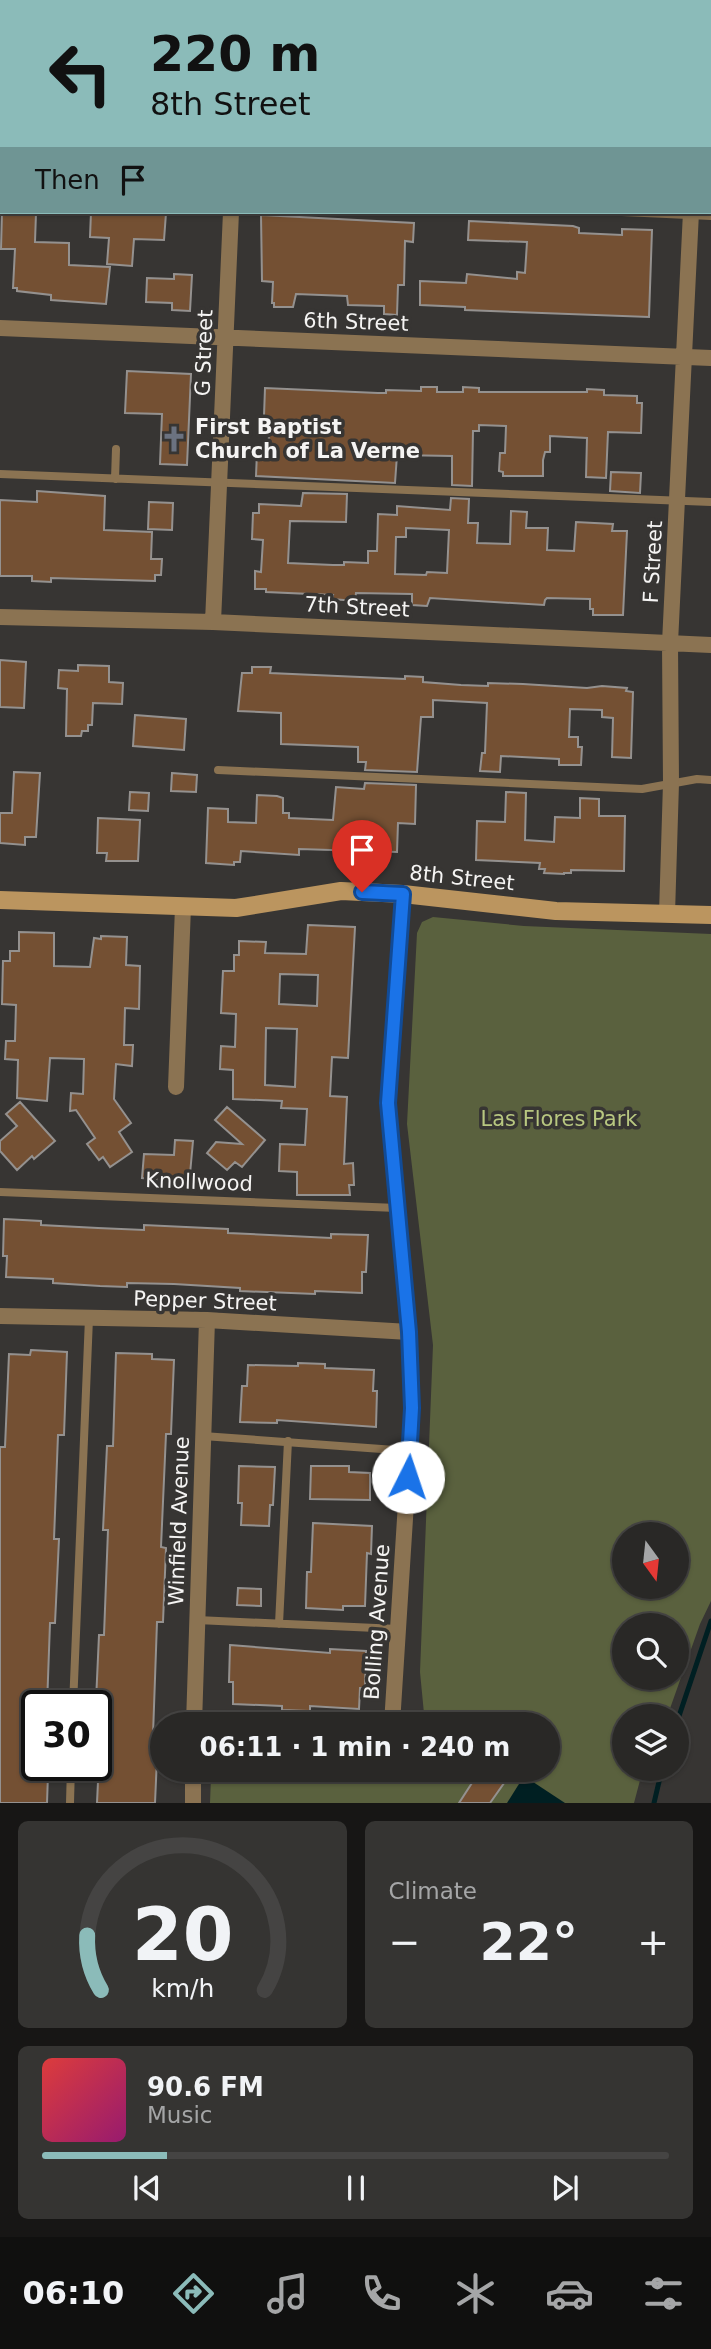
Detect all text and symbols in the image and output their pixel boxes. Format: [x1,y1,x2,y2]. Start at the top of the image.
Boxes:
text: 220 m [150,26,320,83]
icon: left [35,28,126,119]
text: 8th Street [150,85,311,123]
icon: arrive [114,161,152,199]
text: Then [35,165,100,195]
street label: 6th Street [303,308,409,336]
street label: G Street [190,309,218,397]
place label: First Baptist Church of La Verne [195,415,420,463]
church icon: First Baptist Church of La Verne [159,424,189,454]
street label: F Street [639,520,667,604]
street label: 7th Street [304,592,410,622]
pin [332,820,392,892]
icon: arrive [343,831,381,869]
street label: 8th Street [408,861,516,895]
park label: Las Flores Park [480,1107,638,1131]
street label: Knollwood [145,1168,253,1196]
street label: Pepper Street [133,1287,277,1315]
street label: Winfield Avenue [164,1436,194,1606]
position arrow [371,1440,445,1514]
north arrow [612,1522,690,1600]
map controls [612,1522,689,1781]
street label: Bolling Avenue [360,1543,394,1701]
button: search [612,1613,689,1690]
speed limit sign: 30 [21,1690,112,1781]
button: layers [612,1704,689,1781]
text: 06:11 · 1 min · 240 m [200,1732,510,1762]
text: Climate [389,1878,477,1904]
text: 20 [132,1893,233,1978]
text: 22° [480,1912,578,1972]
text: − [389,1920,420,1964]
text: + [637,1920,669,1964]
text: km/h [151,1974,214,2003]
text: 90.6 FM [147,2072,264,2102]
text: Music [147,2102,212,2128]
icon: previous [128,2169,166,2207]
icon: pause [337,2169,375,2207]
icon: next [546,2169,584,2207]
icon: directions [169,2269,218,2318]
icon: music [263,2269,312,2318]
icon: phone [357,2269,406,2318]
icon: climate [451,2269,500,2318]
icon: car [545,2269,594,2318]
icon: filters [639,2269,688,2318]
text: 06:10 [23,2274,124,2312]

